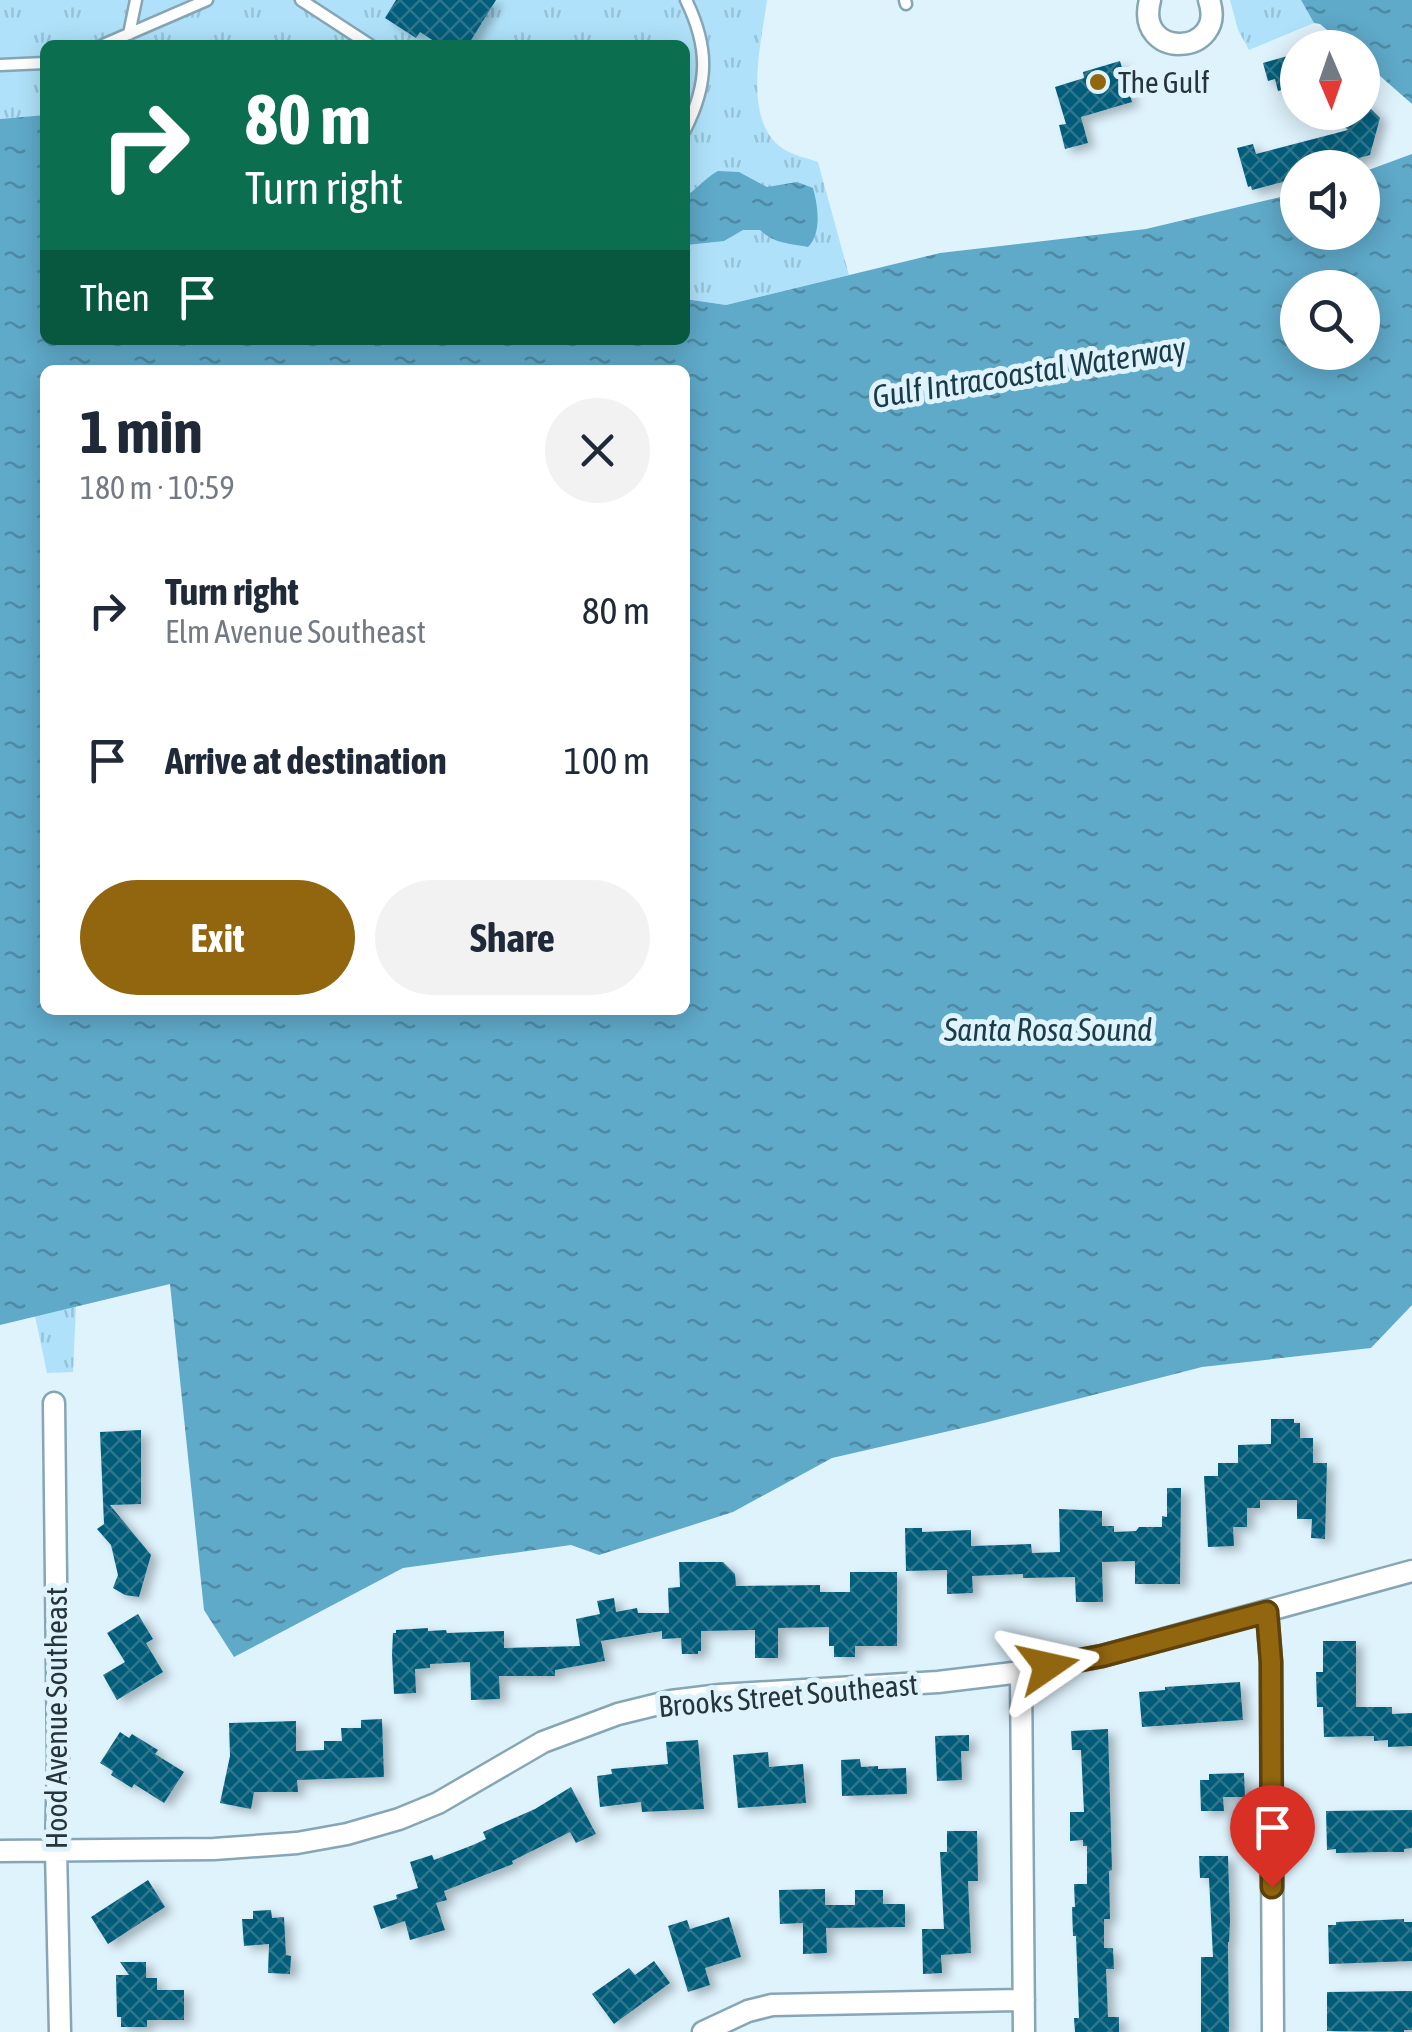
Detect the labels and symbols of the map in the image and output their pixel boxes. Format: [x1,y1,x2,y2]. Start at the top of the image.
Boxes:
north arrow [1280,30,1380,130]
place label: The Gulf [1118,65,1209,99]
marker: The Gulf [1087,71,1109,93]
water label: Gulf Intracoastal Waterway [870,329,1189,415]
water label: Santa Rosa Sound [943,1011,1152,1048]
street label: Hood Avenue Southeast [39,1587,73,1849]
position arrow [996,1614,1100,1718]
street label: Brooks Street Southeast [657,1667,919,1723]
pin [1230,1785,1315,1888]

